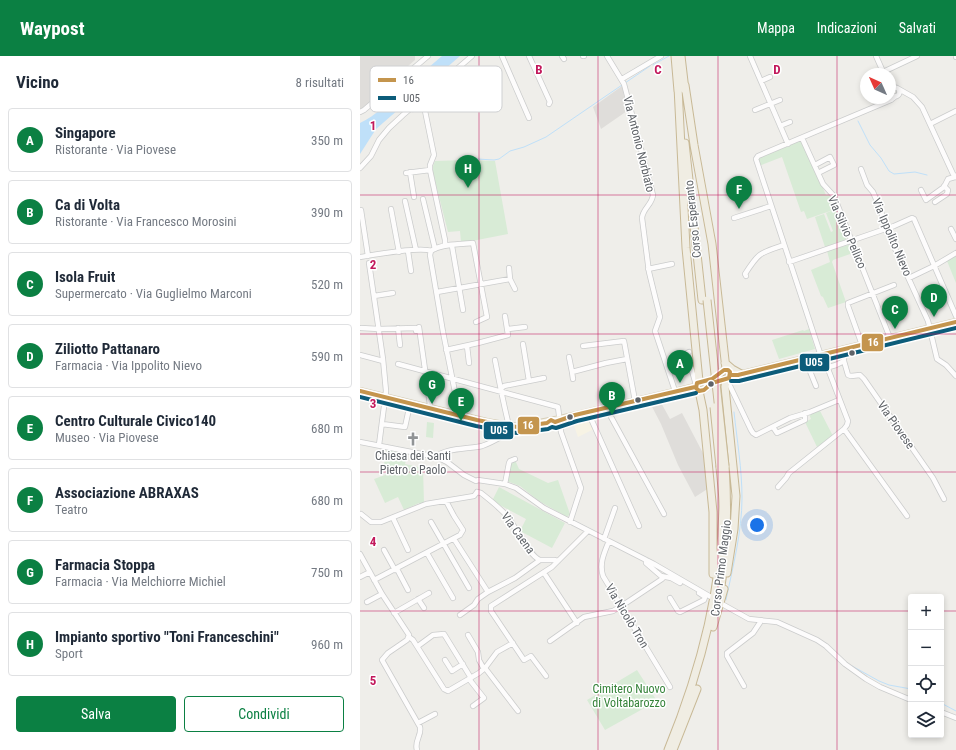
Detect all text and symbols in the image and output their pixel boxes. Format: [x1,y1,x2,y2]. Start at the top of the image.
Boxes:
text: Waypost [20,17,85,40]
text: Mappa [757,20,795,36]
text: Indicazioni [817,20,877,36]
text: Salvati [899,20,936,36]
text: B [535,62,543,77]
text: C [654,62,662,77]
text: D [773,62,781,77]
legend [370,66,502,112]
north arrow [860,68,896,104]
text: Vicino [16,72,59,92]
text: 16 [403,74,414,87]
text: 8 risultati [296,75,344,90]
text: U05 [403,92,420,105]
street label: Via Antonio Norbiato [620,95,658,193]
text: 1 [370,118,376,133]
text: Singapore [55,124,116,142]
text: A [26,133,34,148]
text: 350 m [311,133,343,148]
text: Ristorante · Via Piovese [55,142,176,157]
pin: H [455,155,481,188]
pin: F [726,176,752,209]
street label: Corso Esperanto [682,179,704,259]
street label: Via Silvio Pellico [825,193,869,271]
text: Ca di Volta [55,196,120,214]
street label: Via Ippolito Nievo [869,196,915,278]
text: B [26,205,34,220]
text: 390 m [311,205,343,220]
text: Ristorante · Via Francesco Morosini [55,214,237,229]
text: 2 [370,257,377,272]
text: Isola Fruit [55,268,115,286]
text: C [26,277,34,292]
text: 520 m [311,277,343,292]
pin: D [921,284,947,317]
text: Supermercato · Via Guglielmo Marconi [55,286,252,301]
pin: C [882,296,908,329]
line badge: 16 [861,333,884,352]
text: 16 [867,336,879,349]
text: Ziliotto Pattanaro [55,340,160,358]
unlabelled marker [847,348,857,358]
text: D [26,349,34,364]
text: 590 m [311,349,343,364]
pin: A [667,350,693,383]
line badge: U05 [799,353,830,372]
text: U05 [805,356,823,369]
text: Farmacia · Via Ippolito Nievo [55,358,202,373]
pin: G [419,371,445,404]
unlabelled marker [706,379,716,389]
pin: B [599,382,625,415]
pin: E [448,388,474,421]
unlabelled marker [633,395,643,405]
text: 3 [370,396,376,411]
street label: Via Piovese [874,398,918,452]
text: Centro Culturale Civico140 [55,412,216,430]
unlabelled marker [565,412,575,422]
line badge: 16 [517,416,540,435]
text: 16 [522,419,534,432]
text: E [27,421,33,436]
text: 680 m [311,421,343,436]
line badge: U05 [483,421,514,440]
text: U05 [490,424,508,437]
text: Museo · Via Piovese [55,430,158,445]
church icon: Chiesa dei Santi Pietro e Paolo [405,431,421,447]
place label: Chiesa dei Santi Pietro e Paolo [375,449,451,477]
text: Associazione ABRAXAS [55,484,199,502]
text: F [27,493,33,508]
text: 680 m [311,493,343,508]
text: Teatro [55,502,88,517]
street label: Via Caena [498,510,538,557]
your location [747,515,767,535]
street label: Corso Primo Maggio [708,519,734,617]
text: 4 [370,534,377,549]
text: Farmacia Stoppa [55,556,155,574]
text: G [26,565,34,580]
text: 750 m [311,565,343,580]
text: Farmacia · Via Melchiorre Michiel [55,574,226,589]
street label: Via Nicolò Tron [602,581,652,651]
map controls [908,594,944,738]
button: + [908,594,944,630]
text: Impianto sportivo "Toni Franceschini" [55,628,279,646]
button: − [908,630,944,666]
text: H [26,637,34,652]
text: 960 m [311,637,343,652]
text: Sport [55,646,83,661]
button: locate [908,666,944,702]
text: 5 [370,673,377,688]
park label: Cimitero Nuovo di Voltabarozzo [592,682,666,710]
button: Salva [16,696,176,732]
button: Condividi [184,696,344,732]
button: layers [908,702,944,738]

